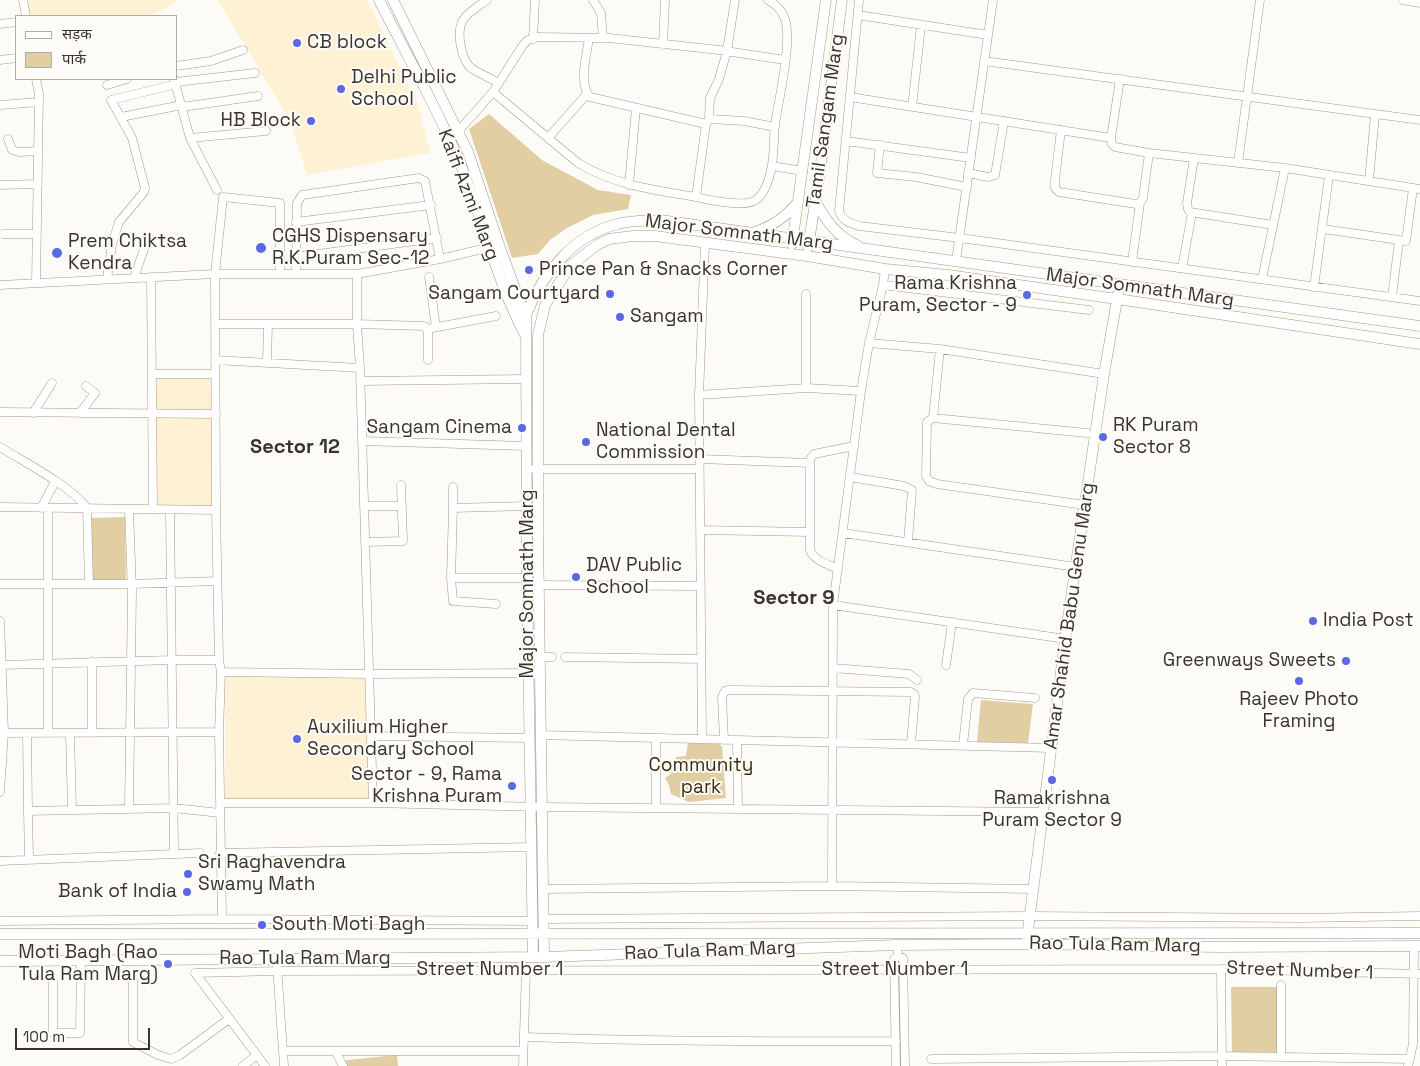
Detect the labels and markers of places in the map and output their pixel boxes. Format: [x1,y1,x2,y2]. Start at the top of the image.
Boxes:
place label: CB block [307,32,387,54]
marker: CB block [291,37,303,49]
place label: Delhi Public School [351,67,457,111]
marker: Delhi Public School [335,83,347,95]
place label: HB Block [221,110,301,132]
marker: HB Block [305,115,317,127]
place label: CGHS Dispensary R.K.Puram Sec-12 [272,226,430,270]
place label: Prem Chiktsa Kendra [68,231,187,275]
marker: CGHS Dispensary R.K.Puram Sec-12 [254,241,268,255]
marker: Prem Chiktsa Kendra [50,246,64,260]
place label: Prince Pan & Snacks Corner [539,259,788,281]
marker: Prince Pan & Snacks Corner [523,264,535,276]
place label: Rama Krishna Puram, Sector - 9 [859,273,1017,317]
place label: Sangam Courtyard [428,283,600,305]
marker: Sangam Courtyard [604,288,616,300]
marker: Rama Krishna Puram, Sector - 9 [1021,289,1033,301]
place label: Sangam [630,306,704,328]
marker: Sangam [614,311,626,323]
place label: RK Puram Sector 8 [1113,415,1199,459]
place label: Sangam Cinema [366,417,512,439]
place label: National Dental Commission [596,420,736,464]
marker: Sangam Cinema [516,422,528,434]
marker: RK Puram Sector 8 [1097,431,1109,443]
marker: National Dental Commission [580,436,592,448]
place label: DAV Public School [586,555,682,599]
marker: DAV Public School [570,571,582,583]
place label: India Post [1323,610,1413,632]
marker: India Post [1307,615,1319,627]
place label: Greenways Sweets [1163,650,1336,672]
marker: Greenways Sweets [1340,655,1352,667]
marker: Rajeev Photo Framing [1293,675,1305,687]
place label: Rajeev Photo Framing [1239,689,1359,733]
place label: Auxilium Higher Secondary School [307,717,474,761]
marker: Auxilium Higher Secondary School [291,733,303,745]
place label: Sector - 9, Rama Krishna Puram [351,764,502,808]
marker: Ramakrishna Puram Sector 9 [1046,774,1058,786]
marker: Sector - 9, Rama Krishna Puram [506,780,518,792]
place label: Ramakrishna Puram Sector 9 [982,788,1122,832]
place label: Sri Raghavendra Swamy Math [198,852,346,896]
marker: Sri Raghavendra Swamy Math [182,868,194,880]
place label: Bank of India [58,881,177,903]
marker: Bank of India [181,886,193,898]
place label: South Moti Bagh [272,914,425,936]
marker: South Moti Bagh [256,919,268,931]
place label: Moti Bagh (Rao Tula Ram Marg) [18,942,158,986]
marker: Moti Bagh (Rao Tula Ram Marg) [162,958,174,970]

